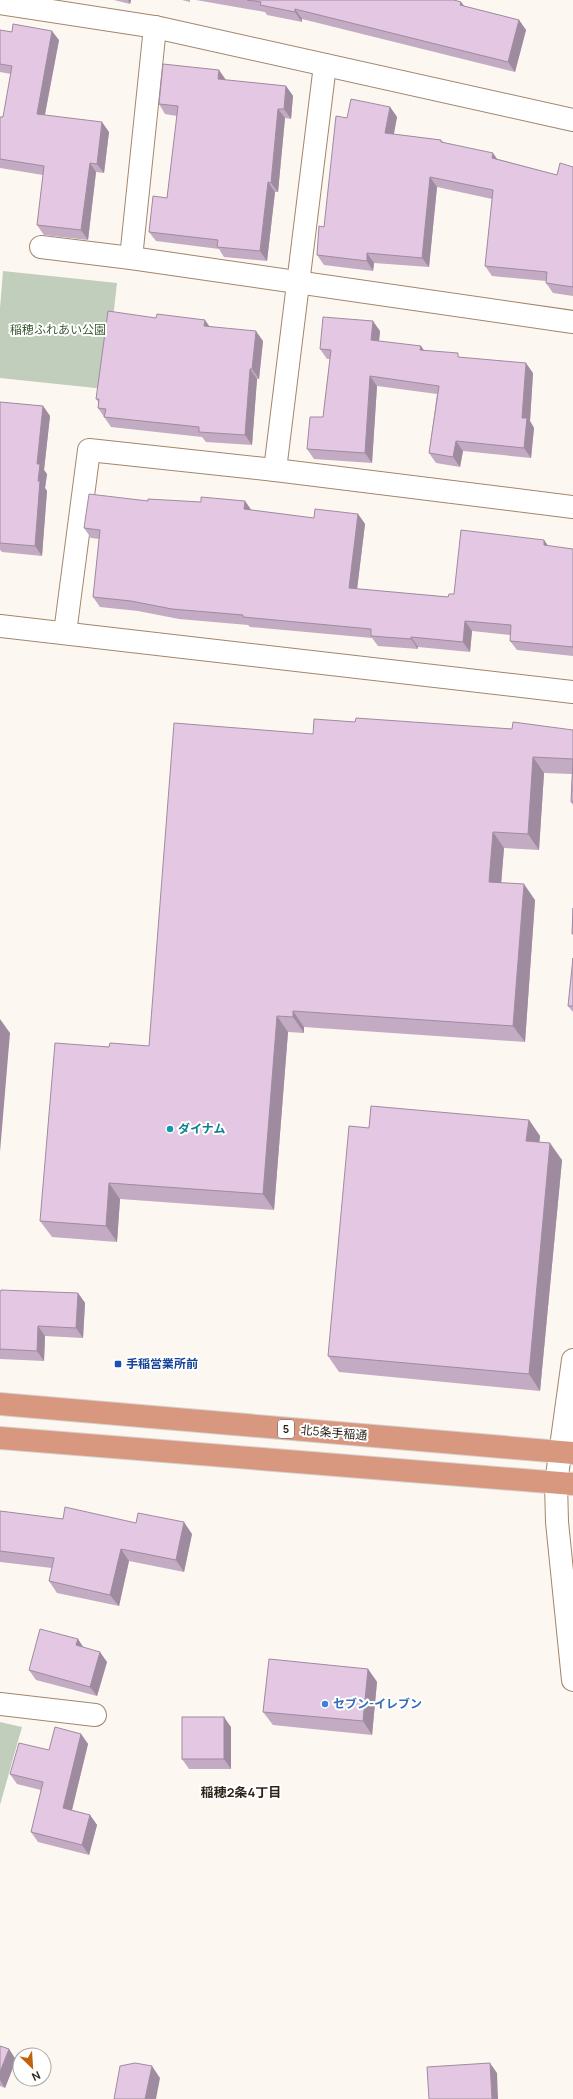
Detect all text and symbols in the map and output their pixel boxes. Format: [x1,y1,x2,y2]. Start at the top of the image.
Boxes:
park label: 稲穂ふれあい公園 [10,321,106,338]
place label: ダイナム [178,1120,225,1137]
marker: ダイナム [165,1124,175,1134]
place label: 手稲営業所前 [126,1355,198,1372]
marker: 手稲営業所前 [113,1359,123,1369]
road number: 5 [278,1420,294,1438]
street label: 北5条手稲通 [300,1421,368,1444]
place label: セブン-イレブン [333,1695,422,1712]
marker: セブン-イレブン [320,1699,330,1709]
district label: 稲穂2条4丁目 [201,1783,281,1801]
north arrow [12,2047,52,2087]
text: N [30,2068,43,2085]

